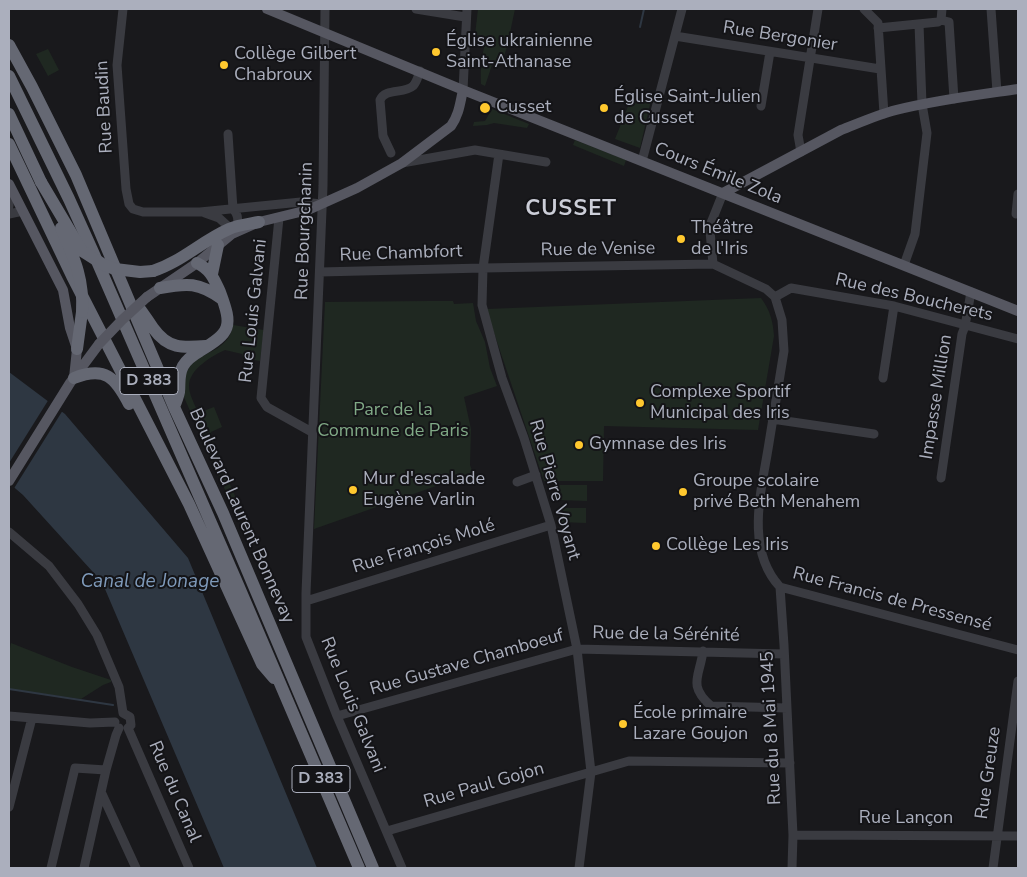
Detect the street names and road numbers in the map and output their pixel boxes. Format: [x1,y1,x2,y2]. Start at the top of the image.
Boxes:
street label: Rue Bergonier [721,17,839,57]
street label: Rue Baudin [92,60,118,154]
street label: Cours Émile Zola [651,139,785,209]
street label: Rue Bourgchanin [292,162,318,300]
street label: Rue Louis Galvani [236,238,272,384]
street label: Rue de Venise [541,238,655,262]
street label: Rue Chambfort [339,241,463,267]
street label: Rue des Boucherets [833,269,995,327]
street label: Impasse Million [916,333,958,461]
road number: D 383 [120,368,178,394]
street label: Boulevard Laurent Bonnevay [184,405,298,627]
street label: Rue Pierre Voyant [524,417,584,563]
street label: Rue François Molé [350,515,498,579]
street label: Rue Francis de Pressensé [790,563,994,637]
street label: Rue de la Sérénité [592,623,740,647]
street label: Rue Gustave Chamboeuf [368,625,566,701]
street label: Rue Louis Galvani [315,634,389,776]
street label: Rue du 8 Mai 1945 [757,651,787,805]
street label: Rue Greuze [972,725,1006,821]
street label: Rue du Canal [143,738,205,846]
street label: Rue Paul Gojon [421,758,547,814]
road number: D 383 [292,766,350,792]
street label: Rue Lançon [859,808,953,830]

